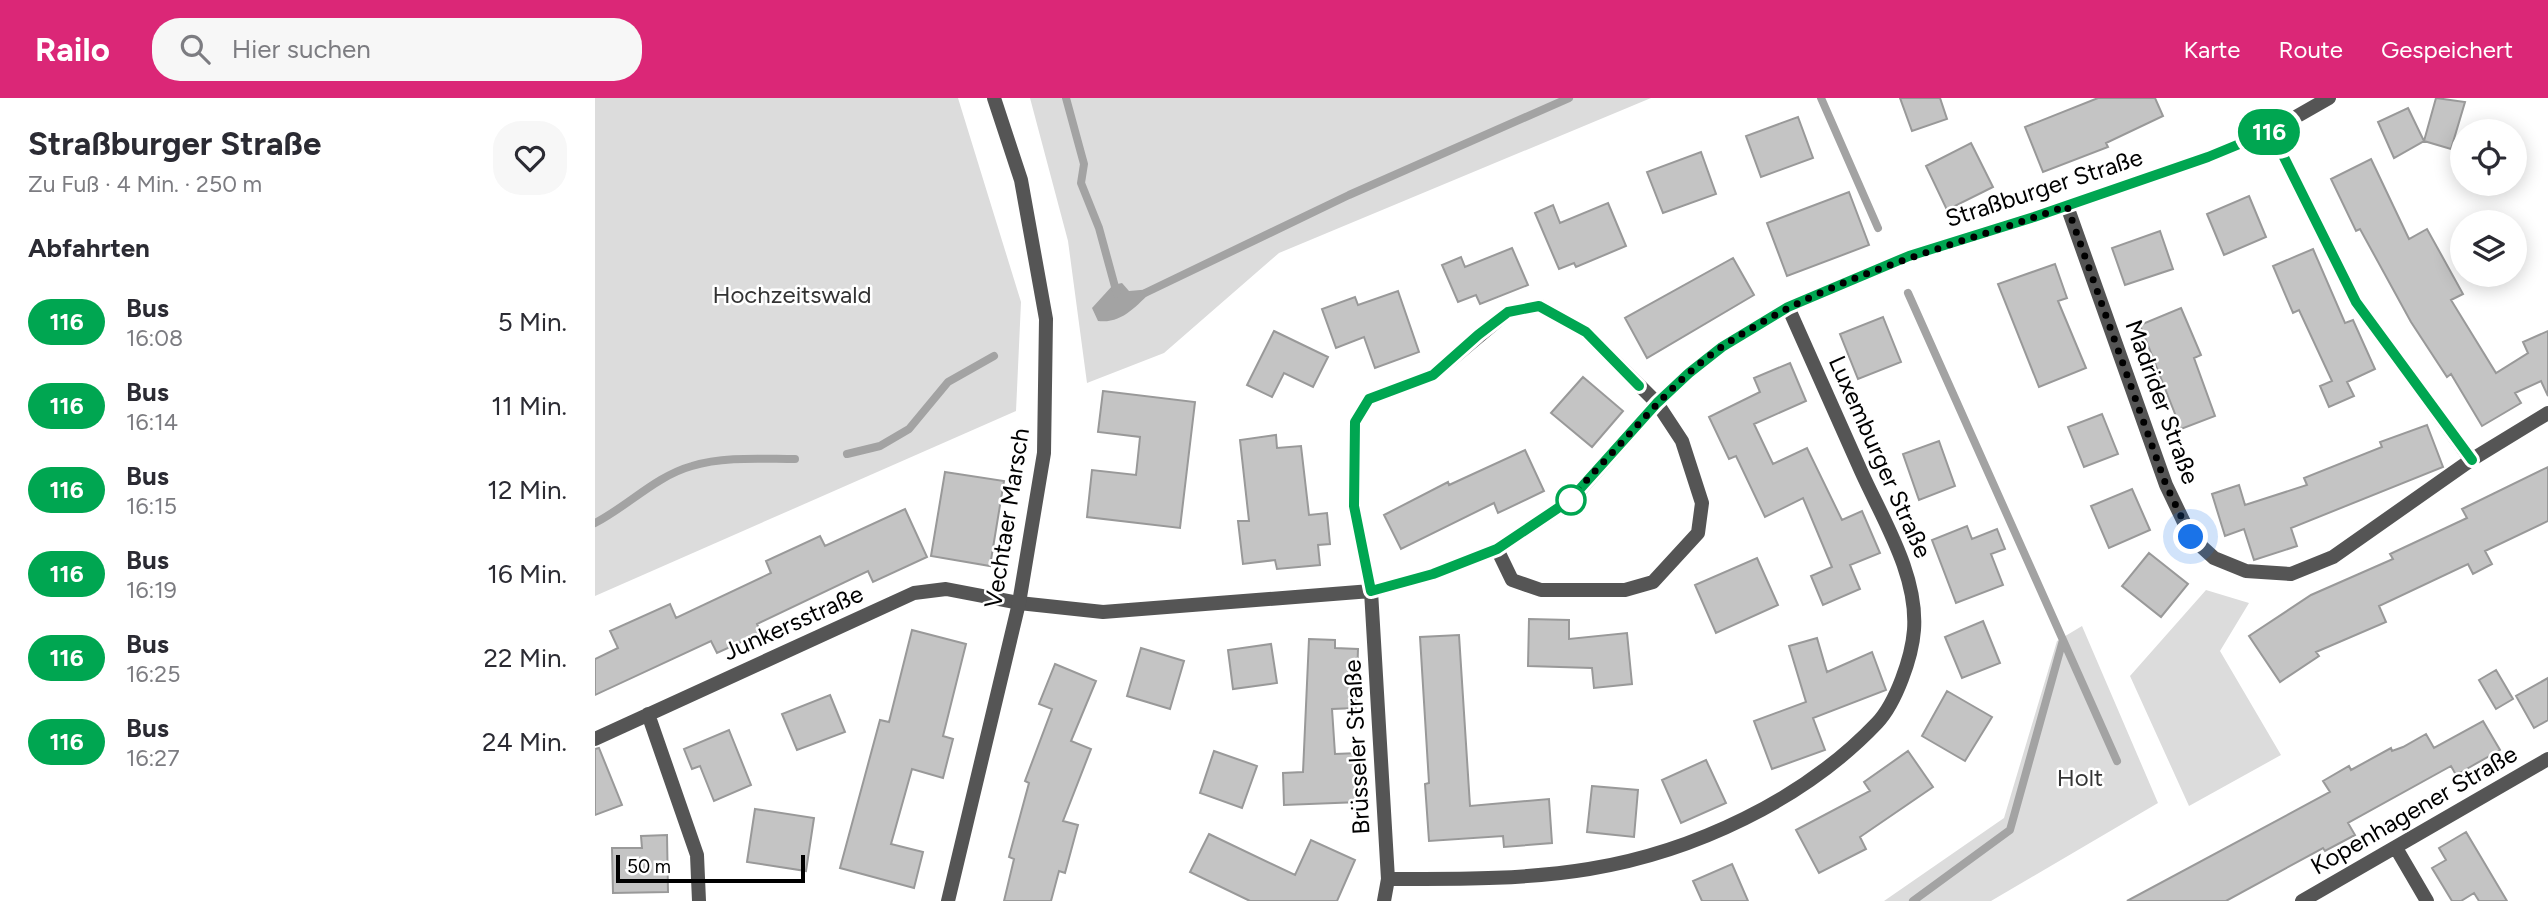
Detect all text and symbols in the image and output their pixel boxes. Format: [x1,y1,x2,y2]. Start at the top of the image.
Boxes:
search box [152,18,642,81]
text: Railo [35,30,110,69]
icon: search [176,30,214,68]
text: Hier suchen [232,33,371,65]
text: Karte [2184,35,2240,64]
text: Route [2278,35,2343,64]
text: Gespeichert [2381,35,2513,64]
line badge: 116 [2229,109,2309,155]
text: 116 [2252,117,2286,146]
map controls [2450,119,2527,287]
button: locate [2450,119,2527,196]
button: heart [493,121,567,195]
text: Straßburger Straße [28,124,321,163]
street label: Straßburger Straße [1942,142,2146,233]
text: Zu Fuß · 4 Min. · 250 m [28,170,262,198]
button: layers [2450,210,2527,287]
text: Abfahrten [28,232,150,264]
park label: Hochzeitswald [712,280,872,309]
text: Bus [126,292,169,324]
text: 5 Min. [498,306,567,338]
text: 116 [49,307,84,336]
street label: Madrider Straße [2119,316,2206,488]
text: 16:08 [126,324,183,352]
street label: Luxemburger Straße [1823,351,1938,562]
text: Bus [126,376,169,408]
text: 11 Min. [491,390,567,422]
text: 116 [49,391,84,420]
text: 16:14 [126,408,178,436]
street label: Vechtaer Marsch [978,426,1035,610]
text: Bus [126,460,169,492]
text: 12 Min. [487,474,567,506]
text: 116 [49,475,84,504]
unlabelled marker [1556,485,1586,515]
text: 16:15 [126,492,177,520]
your location [2173,519,2208,554]
text: Bus [126,544,169,576]
text: 16 Min. [487,558,567,590]
text: 116 [49,559,84,588]
text: 16:19 [126,576,177,604]
street label: Junkersstraße [718,579,867,666]
text: Bus [126,628,169,660]
text: 22 Min. [484,642,567,674]
text: 116 [49,643,84,672]
street label: Brüsseler Straße [1337,659,1376,835]
text: 16:25 [126,660,180,688]
text: Bus [126,712,169,744]
text: 24 Min. [482,726,567,758]
text: 116 [49,727,84,756]
street label: Kopenhagener Straße [2306,739,2522,880]
text: 16:27 [126,744,180,772]
park label: Holt [2057,763,2103,792]
scale bar [616,852,805,884]
text: 50 m [627,855,671,878]

